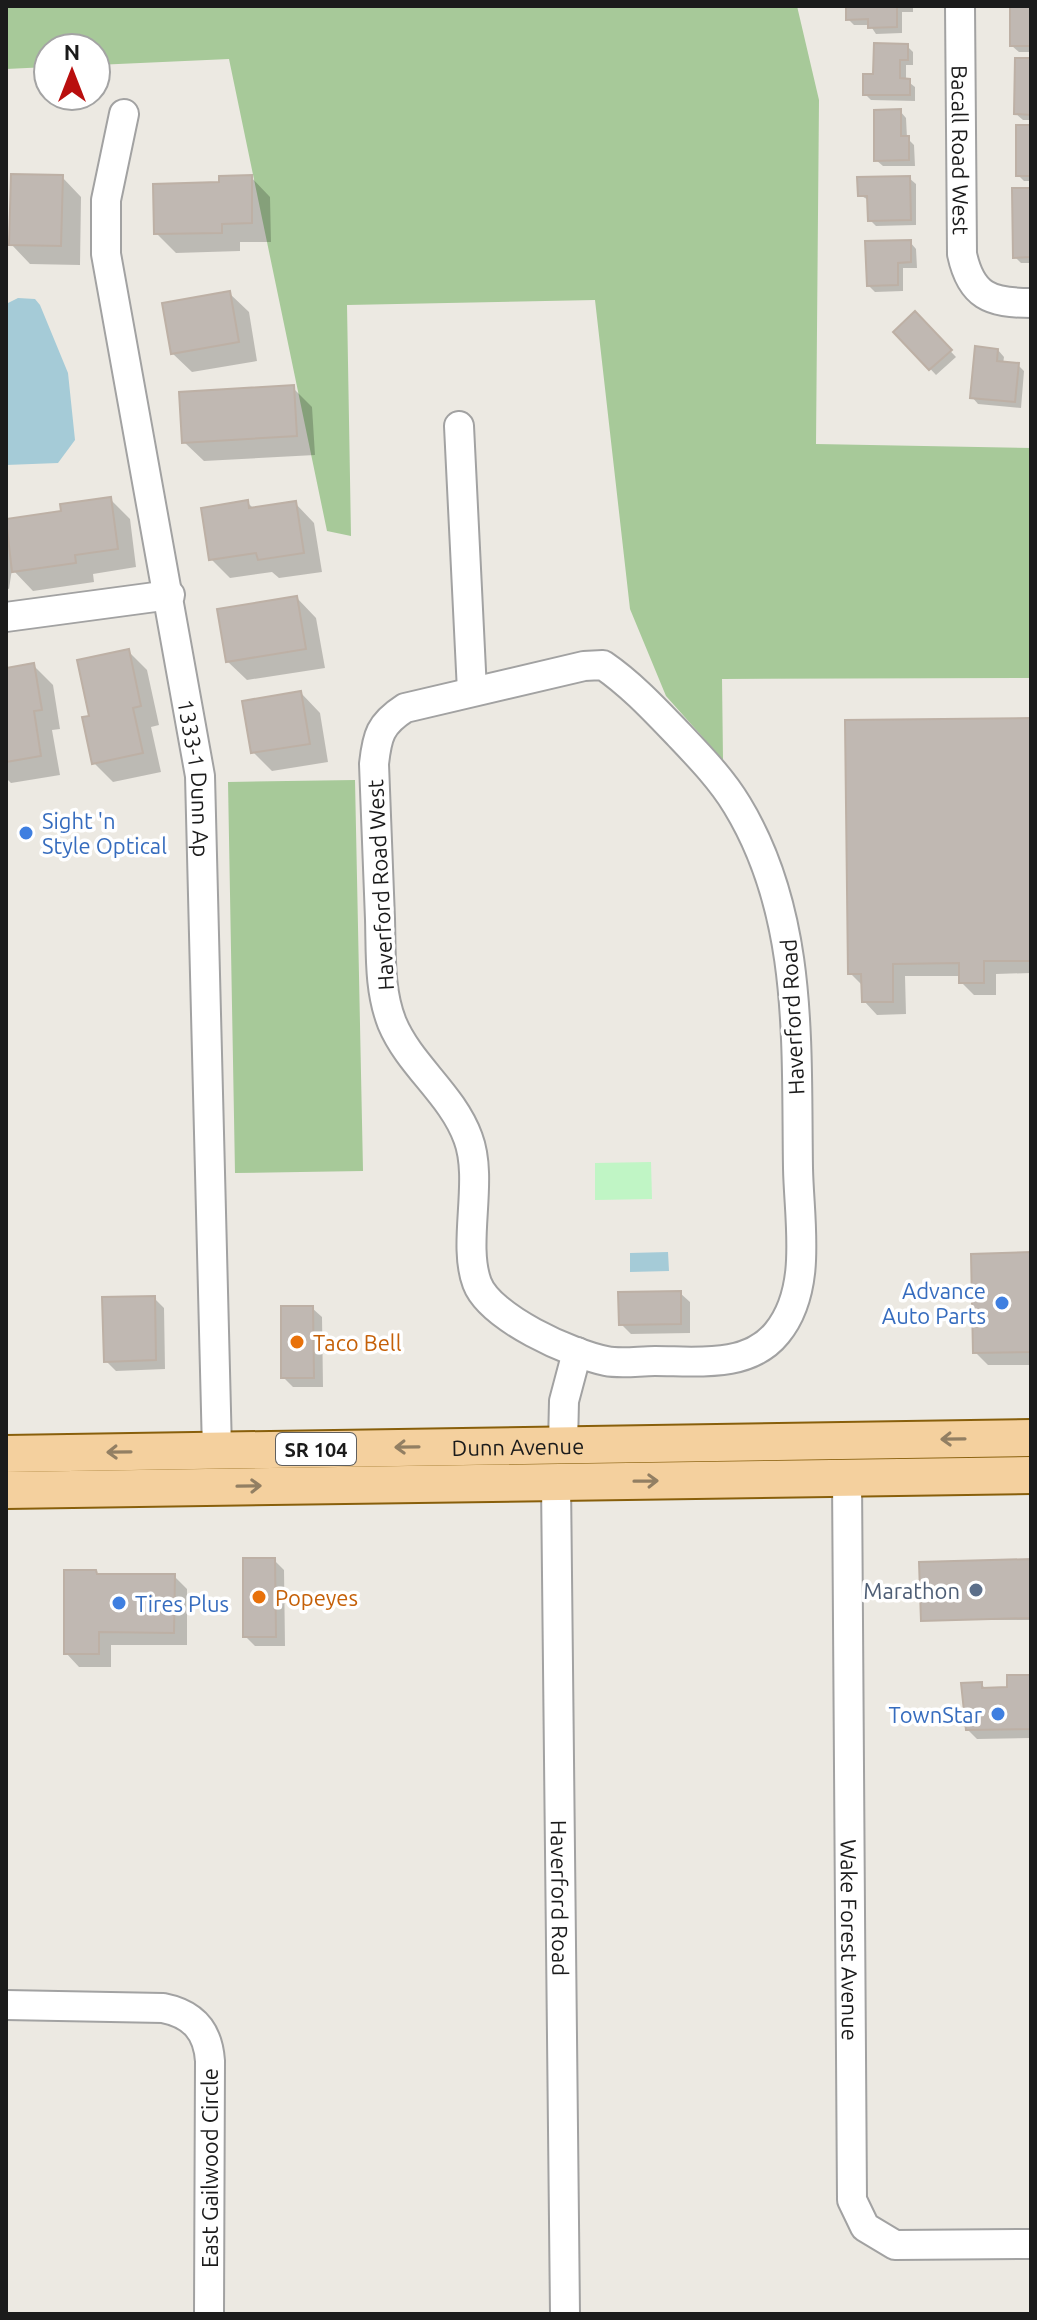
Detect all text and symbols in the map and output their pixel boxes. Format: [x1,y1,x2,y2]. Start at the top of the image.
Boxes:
north arrow [32,32,112,112]
text: N [64,39,80,64]
street label: Bacall Road West [948,65,974,235]
street label: 1333-1 Dunn Ap [174,697,215,858]
street label: Haverford Road West [362,778,398,991]
place label: Sight 'n Style Optical [42,808,167,858]
marker: Sight 'n Style Optical [17,824,35,842]
street label: Haverford Road [775,938,809,1096]
place label: Advance Auto Parts [882,1278,986,1328]
marker: Advance Auto Parts [993,1294,1011,1312]
place label: Taco Bell [313,1330,402,1355]
marker: Taco Bell [288,1333,306,1351]
one-way arrow [940,1431,967,1447]
street label: Dunn Avenue [452,1432,584,1460]
road number: SR 104 [276,1433,356,1465]
one-way arrow [394,1440,421,1455]
one-way arrow [106,1444,133,1460]
one-way arrow [632,1473,659,1489]
one-way arrow [235,1479,262,1494]
place label: Marathon [863,1578,960,1603]
marker: Marathon [967,1581,985,1599]
place label: Popeyes [275,1585,358,1610]
marker: Popeyes [250,1588,268,1606]
place label: Tires Plus [135,1591,229,1616]
marker: Tires Plus [110,1594,128,1612]
place label: TownStar [889,1702,983,1727]
marker: TownStar [989,1705,1007,1723]
street label: Haverford Road [547,1820,574,1976]
street label: Wake Forest Avenue [837,1839,863,2041]
street label: East Gailwood Circle [197,2068,222,2268]

